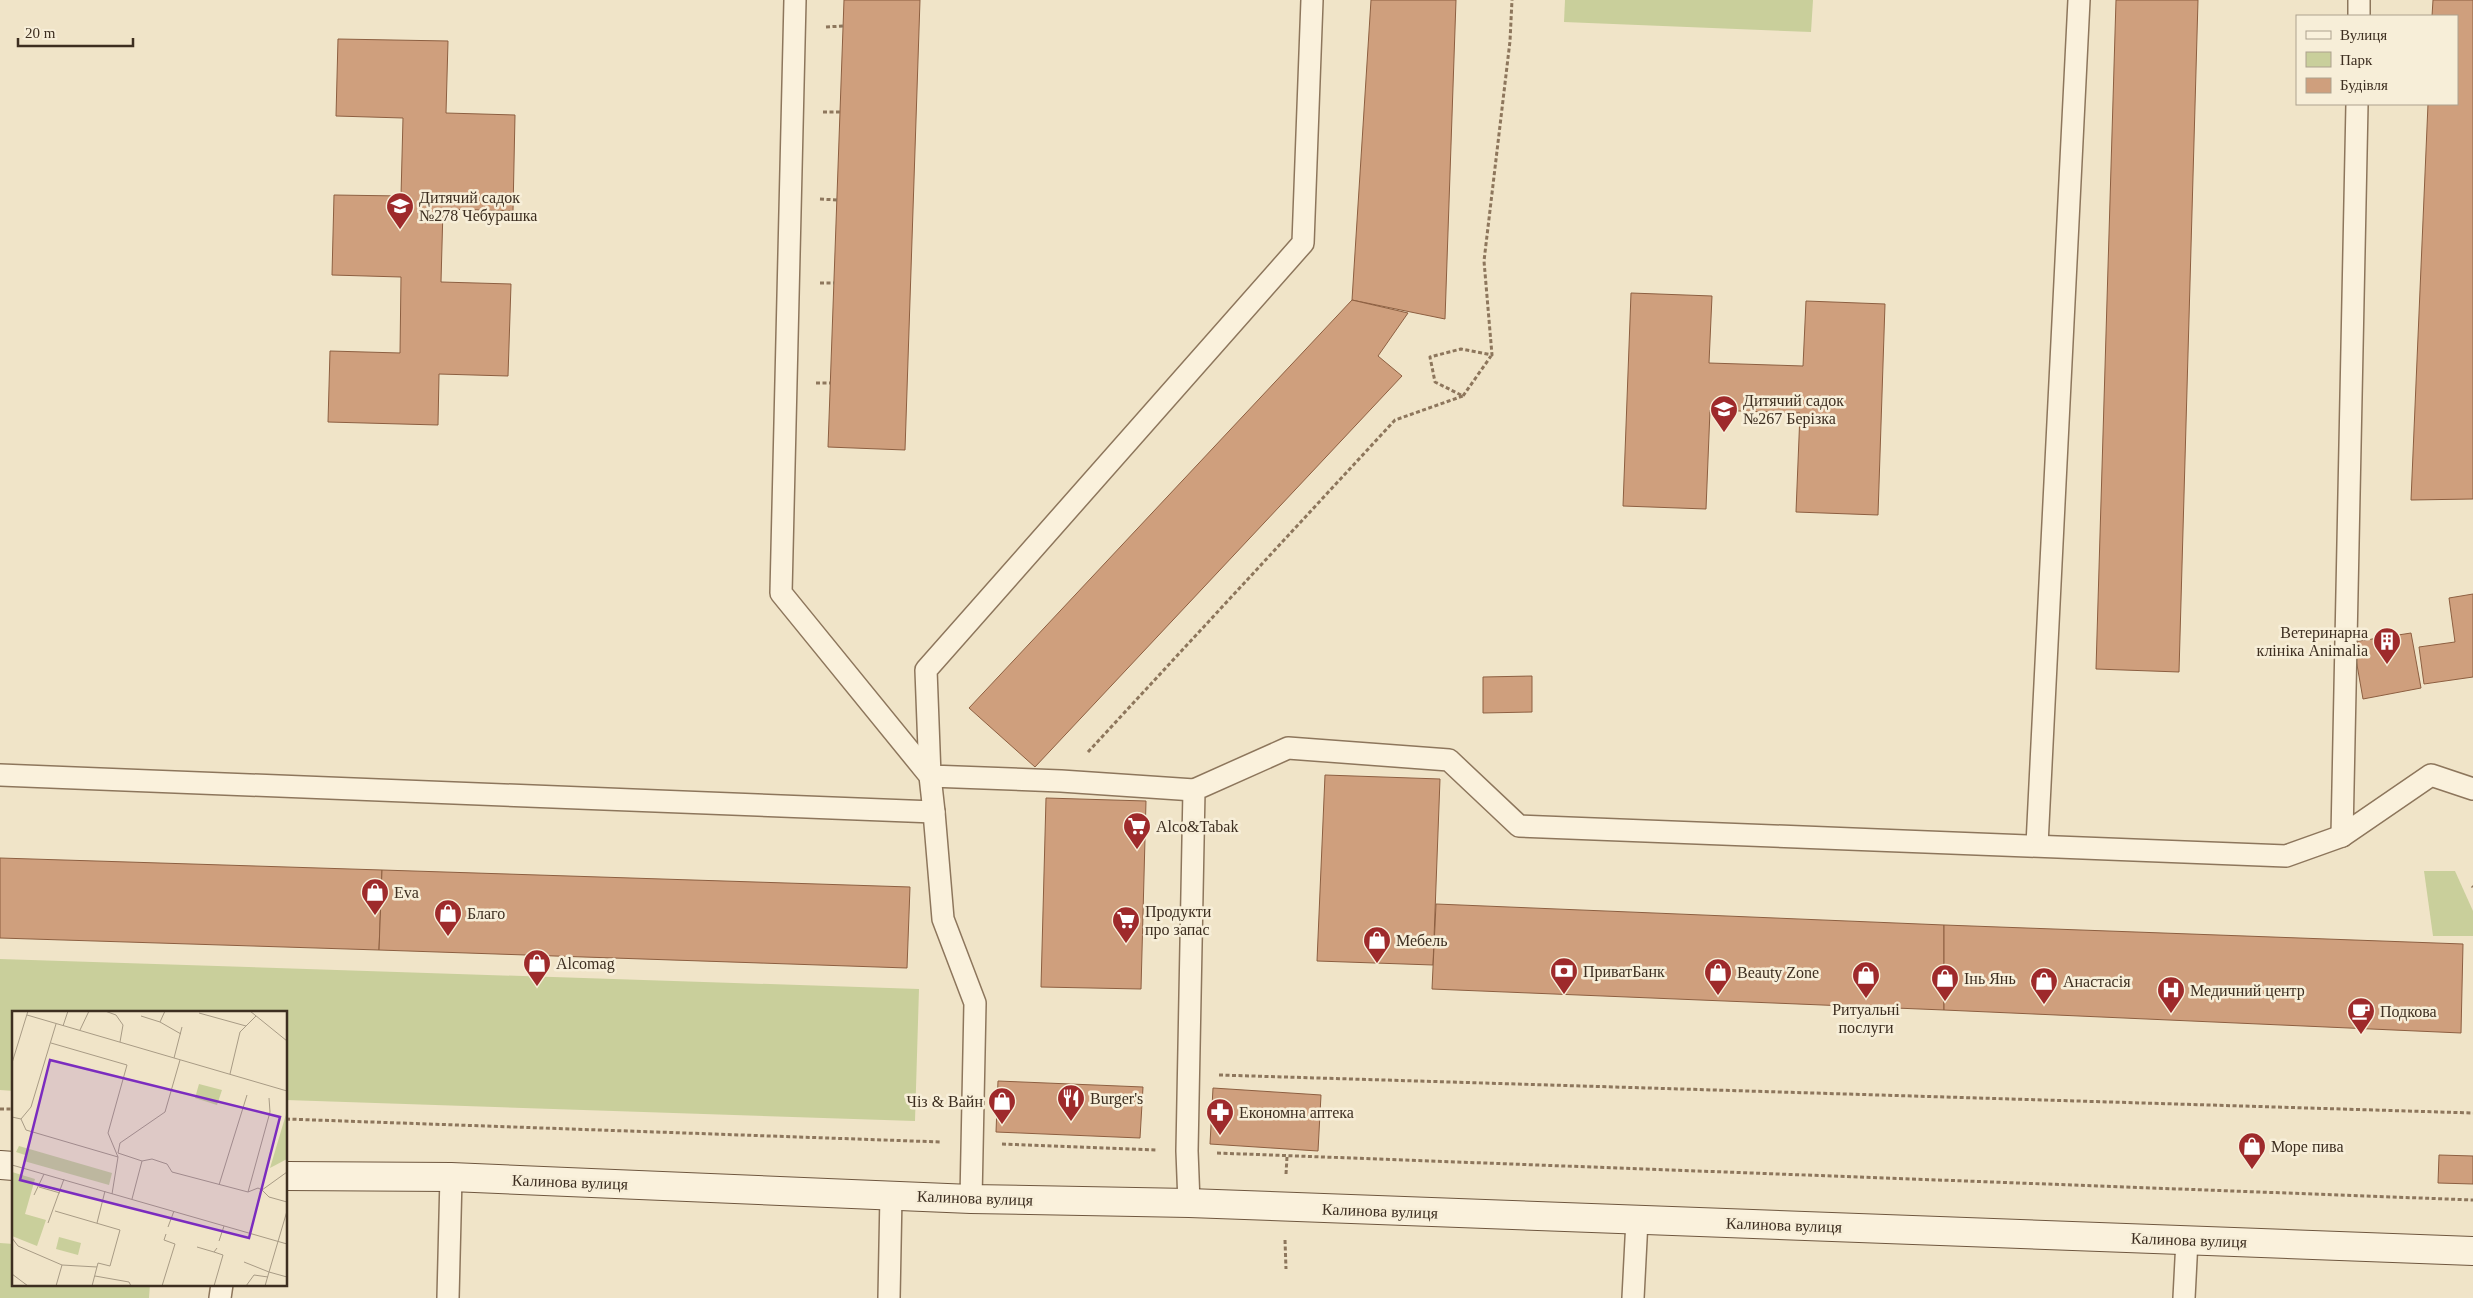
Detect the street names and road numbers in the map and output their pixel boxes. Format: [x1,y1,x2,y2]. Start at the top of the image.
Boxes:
street label: Калинова вулиця [512,1171,629,1194]
street label: Калинова вулиця [917,1187,1034,1210]
street label: Калинова вулиця [1322,1200,1439,1223]
street label: Калинова вулиця [1726,1214,1843,1237]
street label: Калинова вулиця [2131,1229,2248,1252]

